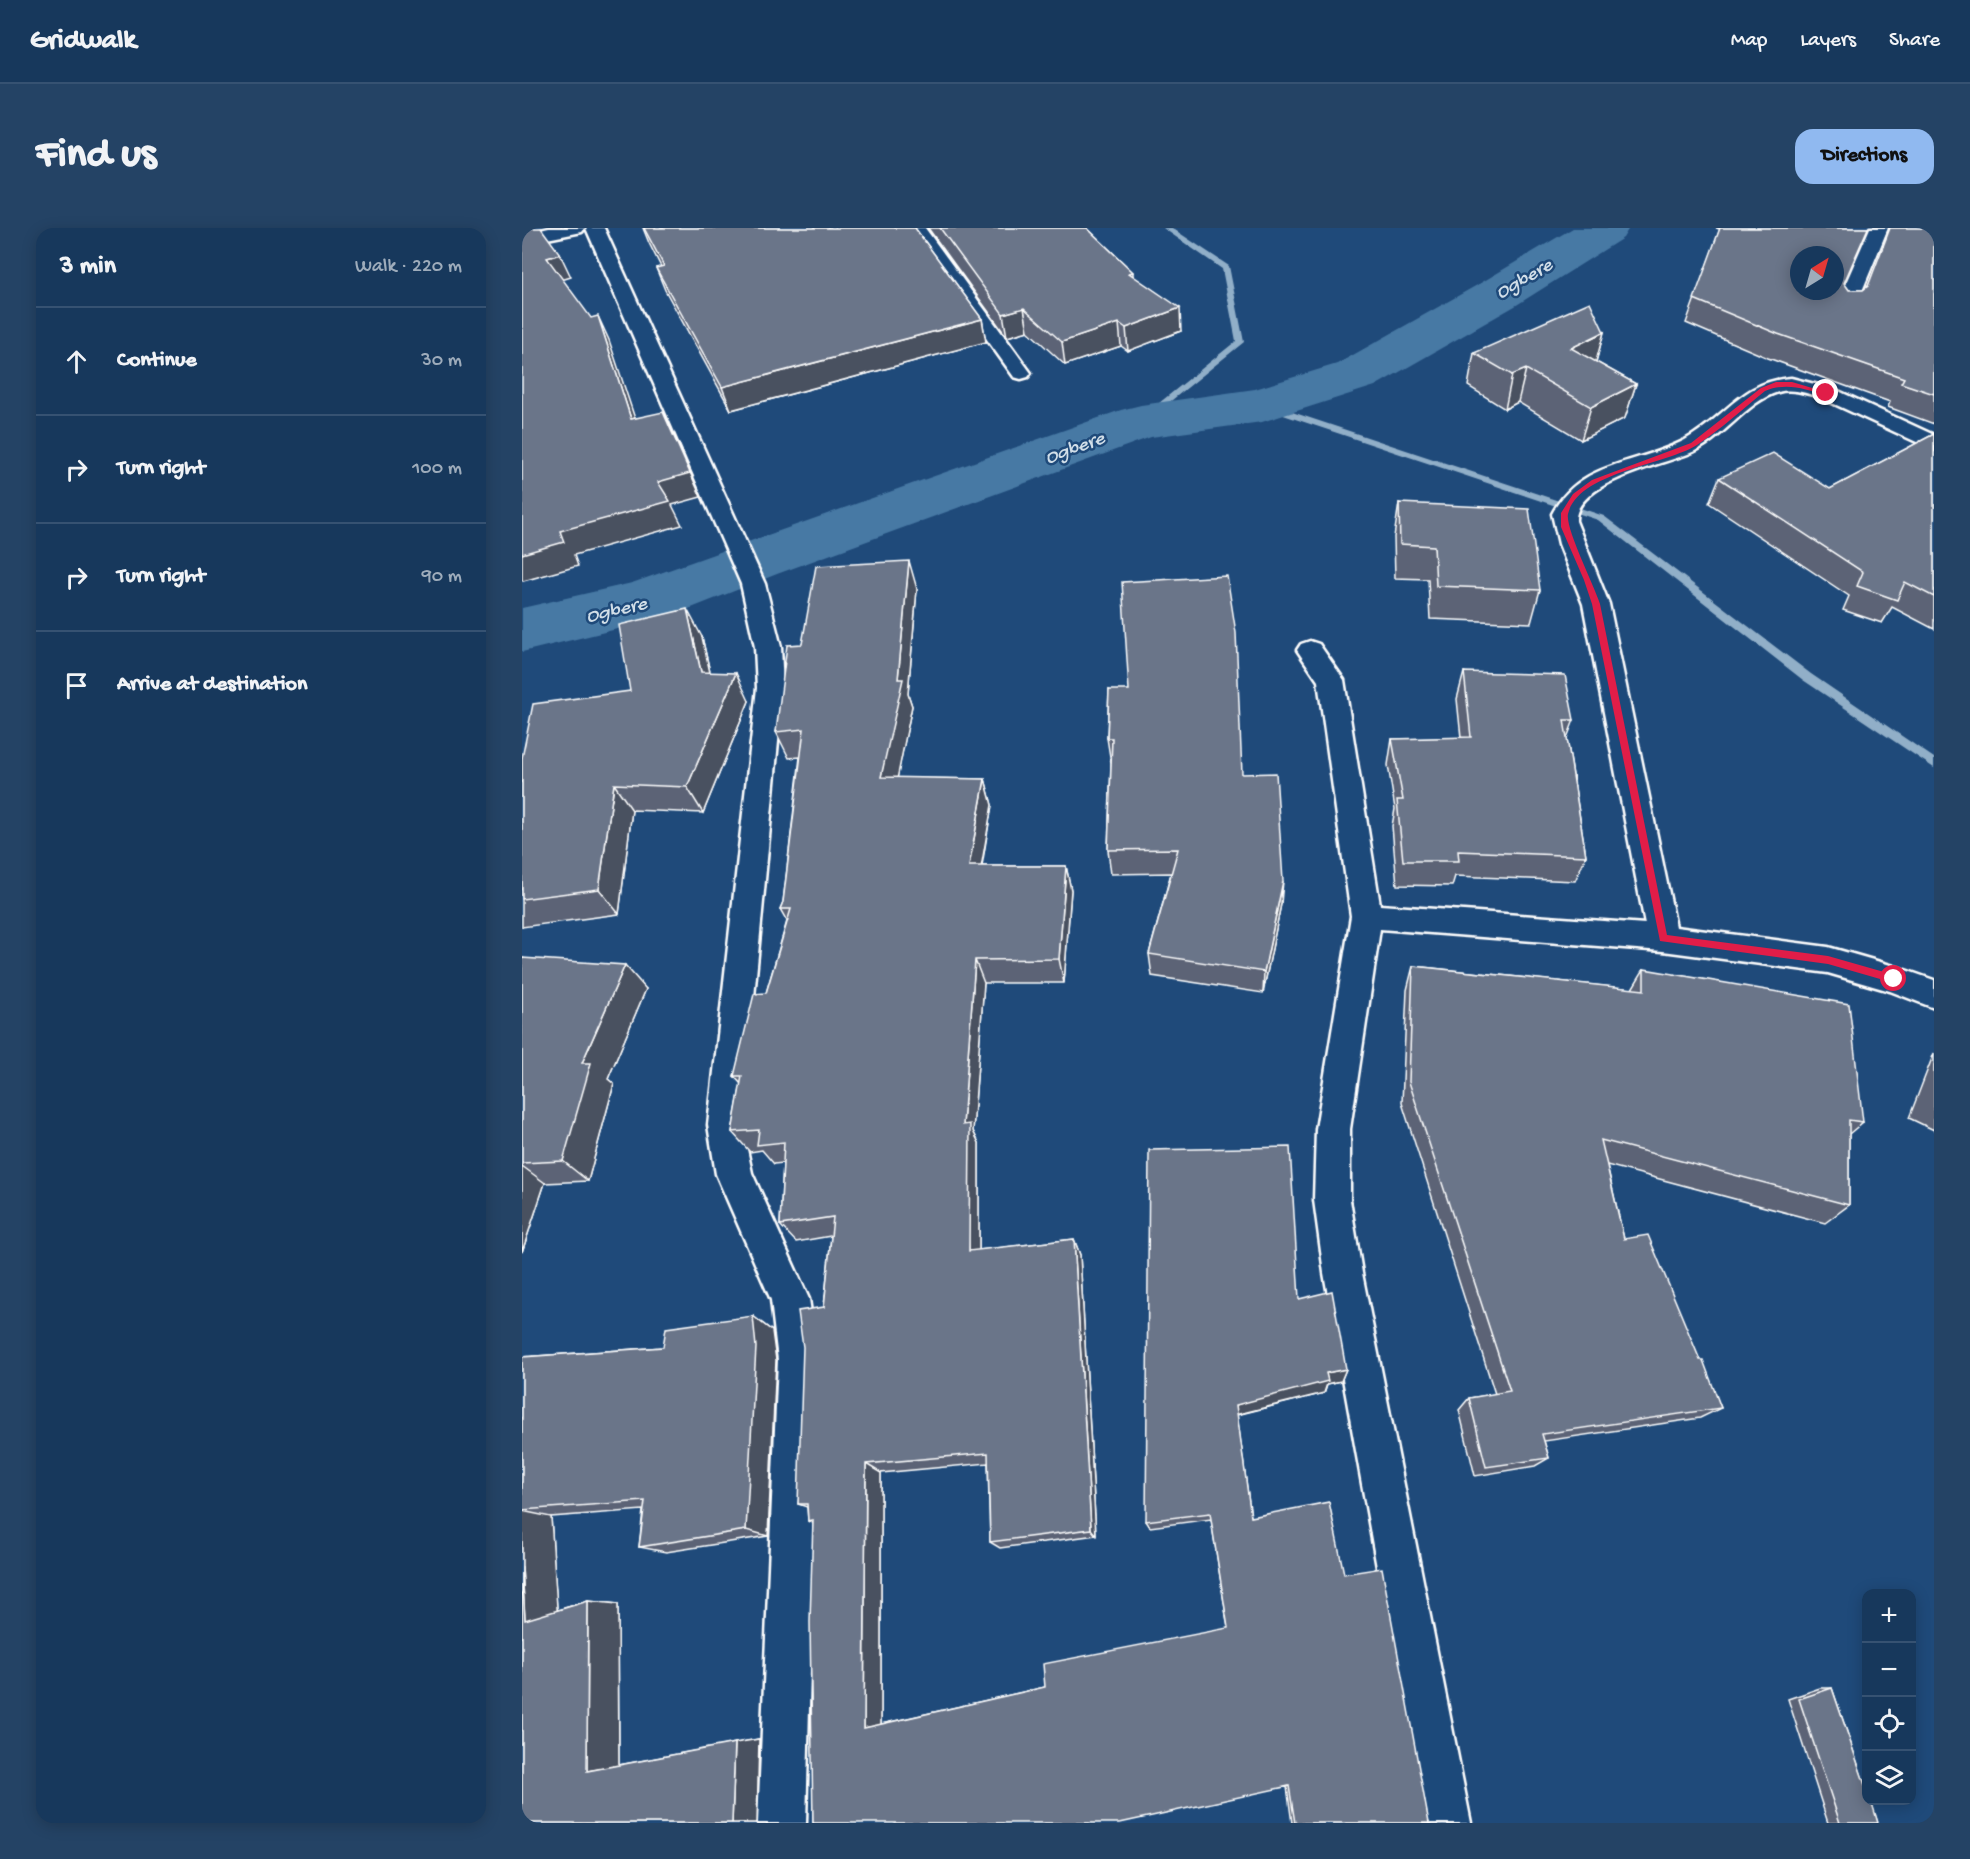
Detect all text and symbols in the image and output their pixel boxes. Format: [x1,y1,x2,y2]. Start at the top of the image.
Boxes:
text: Gridwalk [30,25,136,58]
text: Map [1731,29,1767,54]
text: Layers [1800,29,1856,54]
text: Share [1889,29,1940,54]
button: Directions [1795,129,1934,184]
text: Find us [36,132,156,181]
north arrow [1790,246,1844,300]
text: 3 min [60,252,116,283]
water label: Ogbere [1492,254,1558,305]
text: Walk · 220 m [355,256,462,279]
icon: ahead [60,345,93,378]
text: Continue [117,348,197,374]
text: 30 m [421,350,462,373]
route end [1812,379,1838,405]
water label: Ogbere [1042,428,1109,471]
icon: right [60,453,93,486]
text: Turn right [117,456,205,482]
text: 100 m [412,458,462,481]
icon: right [60,561,93,594]
text: Turn right [117,564,205,590]
text: 90 m [422,566,462,589]
water label: Ogbere [584,593,650,630]
icon: arrive [60,669,93,702]
text: Arrive at destination [117,672,307,698]
route start [1880,965,1906,991]
map controls [1862,1589,1916,1805]
button: + [1862,1589,1916,1643]
button: − [1862,1643,1916,1697]
button: locate [1862,1697,1916,1751]
button: layers [1862,1751,1916,1805]

